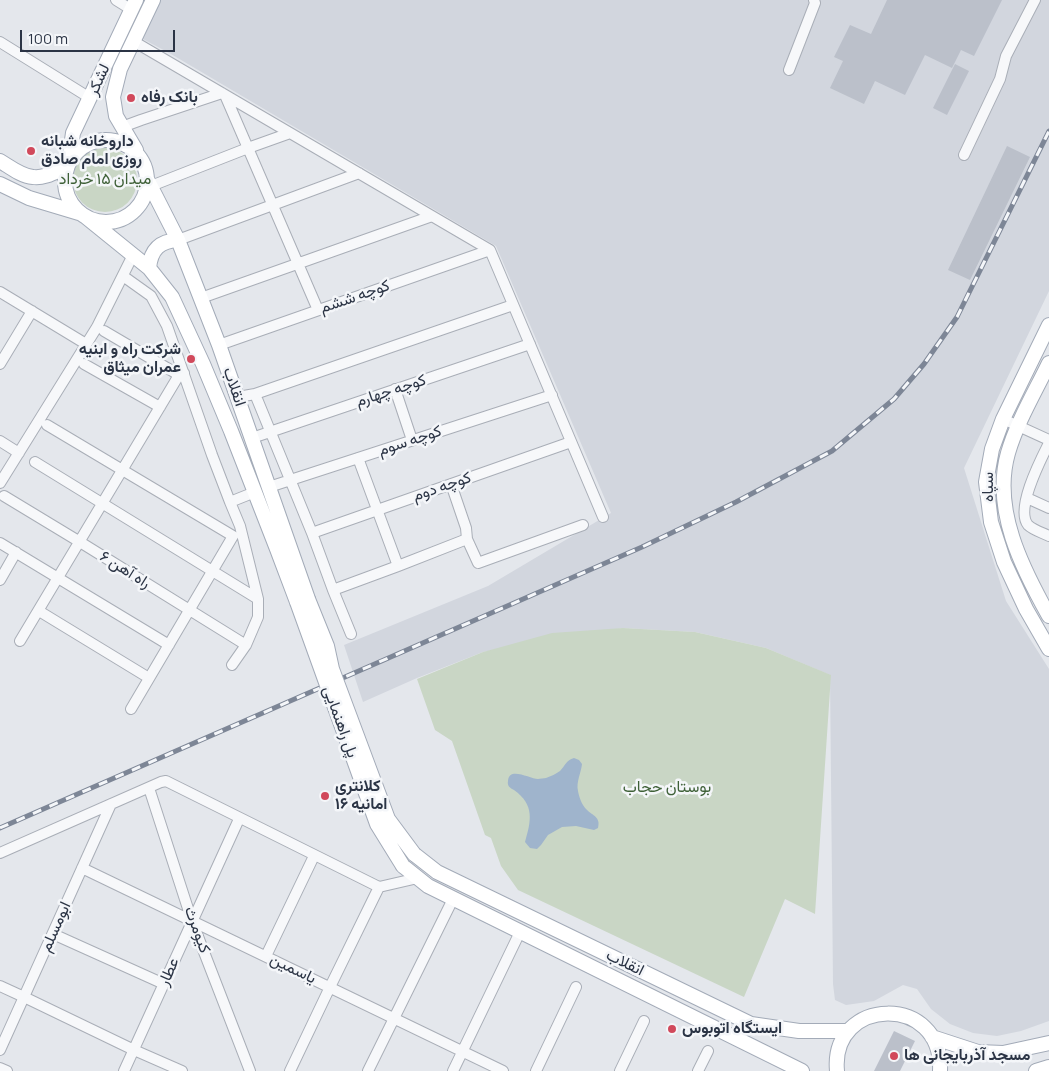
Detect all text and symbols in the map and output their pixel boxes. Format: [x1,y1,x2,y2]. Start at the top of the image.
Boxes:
scale bar [22,20,178,52]
text: 100 m [28,28,68,49]
street label: لشکر [83,61,115,99]
place label: بانک رفاه [141,88,198,108]
marker: بانک رفاه [125,92,137,104]
place label: داروخانه شبانه روزی امام صادق [41,132,142,170]
marker: داروخانه شبانه روزی امام صادق [25,145,37,157]
park label: میدان ۱۵ خرداد [59,170,151,190]
street label: کوچه ششم [318,276,392,318]
place label: شرکت راه و ابنیه عمران میثاق [79,340,181,378]
marker: شرکت راه و ابنیه عمران میثاق [185,353,197,365]
street label: انقلاب [218,365,250,409]
street label: کوچه چهارم [353,371,429,411]
street label: کوچه سوم [376,422,444,460]
street label: کوچه دوم [410,468,474,506]
street label: سپاه [979,472,999,502]
street label: راه آهن ۶ [96,547,154,593]
street label: پل راهنمایی [318,683,362,761]
place label: کلانتری ۱۶ امانیه [335,777,388,815]
park label: بوستان حجاب [623,778,711,798]
marker: کلانتری ۱۶ امانیه [319,790,331,802]
street label: ابومسلم [36,899,76,955]
street label: کیومرث [180,904,214,956]
street label: انقلاب [603,946,647,980]
street label: یاسمین [267,950,319,988]
street label: عطار [154,955,184,989]
place label: ایستگاه اتوبوس [682,1019,782,1039]
marker: ایستگاه اتوبوس [666,1023,678,1035]
place label: مسجد آذربایجانی ها [904,1046,1030,1066]
marker: مسجد آذربایجانی ها [888,1050,900,1062]

